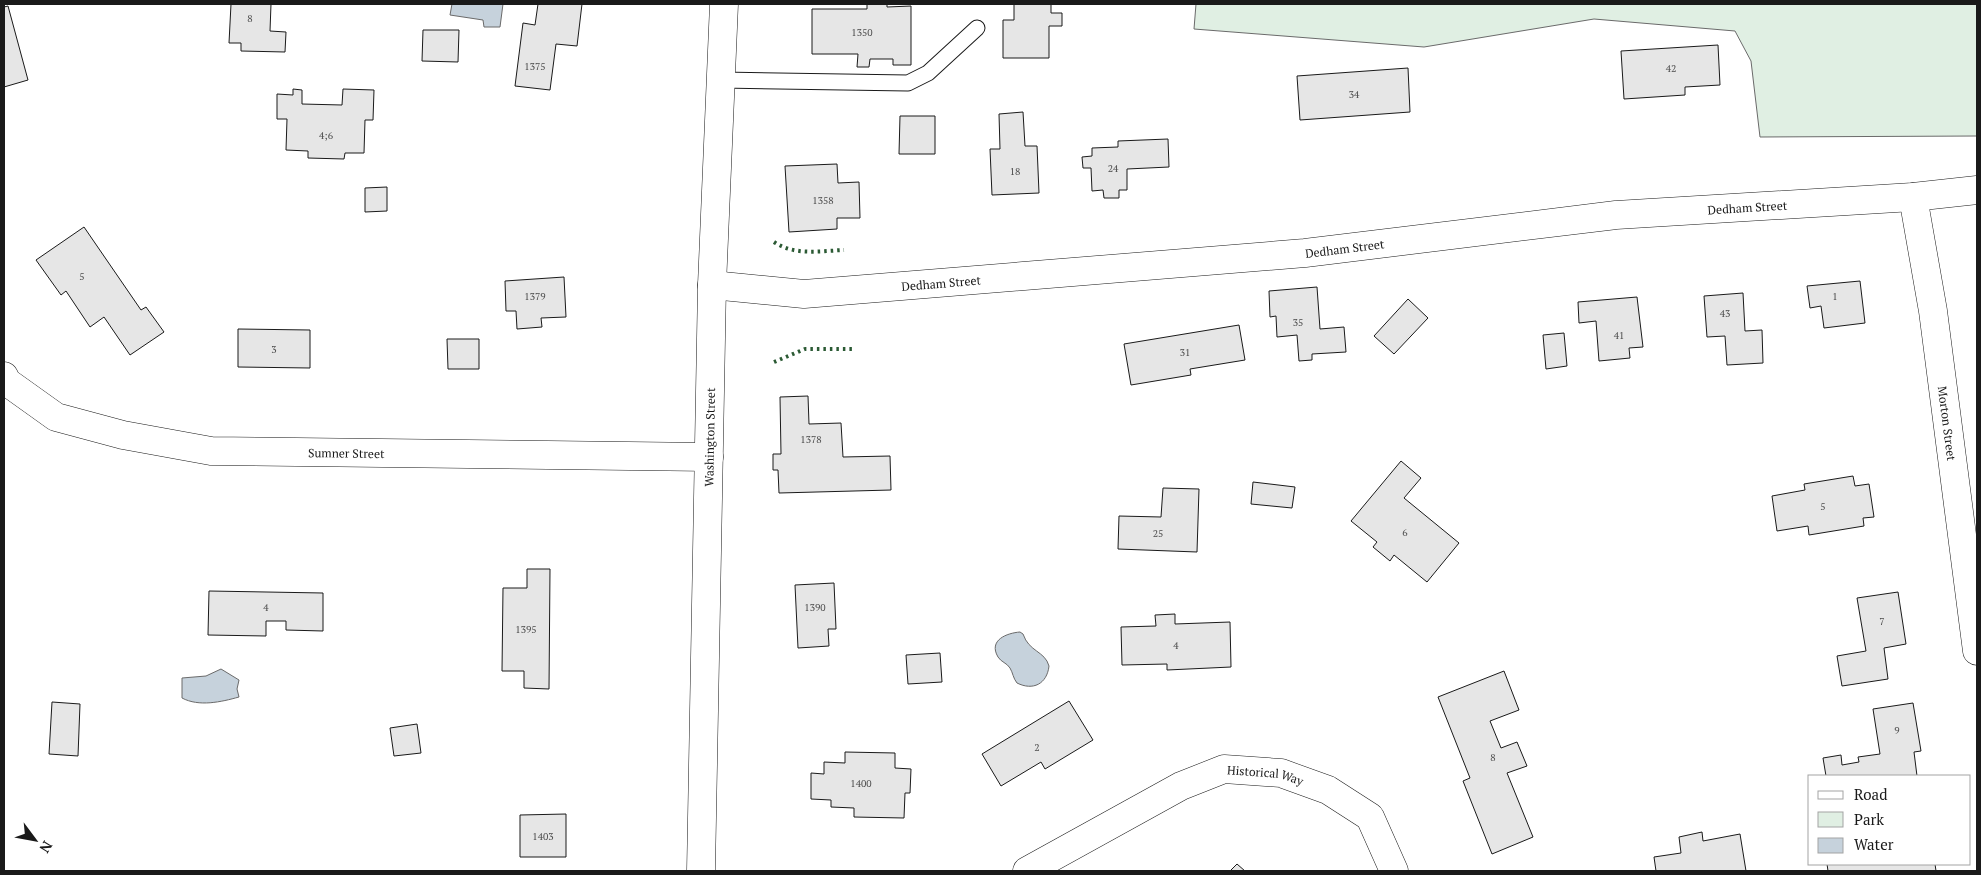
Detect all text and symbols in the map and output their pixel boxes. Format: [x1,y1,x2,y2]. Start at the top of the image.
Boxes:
house number: 8 [247,12,253,25]
house number: 1350 [851,26,873,39]
house number: 1375 [524,60,546,73]
house number: 42 [1666,62,1676,75]
house number: 34 [1349,88,1360,101]
house number: 4;6 [319,129,334,142]
house number: 24 [1108,162,1119,175]
house number: 18 [1010,165,1020,178]
house number: 1358 [812,194,834,207]
street label: Dedham Street [1707,197,1788,217]
street label: Dedham Street [1304,236,1386,260]
house number: 5 [79,270,85,283]
street label: Dedham Street [901,272,982,294]
house number: 1379 [524,290,546,303]
house number: 1 [1832,290,1838,303]
house number: 43 [1720,307,1730,320]
house number: 35 [1293,316,1303,329]
house number: 41 [1614,329,1624,342]
house number: 3 [271,343,277,356]
house number: 31 [1180,346,1190,359]
street label: Morton Street [1935,385,1960,462]
street label: Washington Street [701,387,718,487]
house number: 1378 [800,433,822,446]
street label: Sumner Street [308,445,385,461]
house number: 5 [1820,500,1826,513]
house number: 6 [1402,526,1408,539]
house number: 25 [1153,527,1163,540]
house number: 4 [263,601,269,614]
house number: 1390 [804,601,826,614]
house number: 7 [1879,615,1885,628]
house number: 1395 [515,623,537,636]
house number: 4 [1173,639,1179,652]
house number: 9 [1894,724,1900,737]
house number: 2 [1034,741,1040,754]
house number: 8 [1490,751,1496,764]
street label: Historical Way [1226,762,1307,788]
legend [1808,775,1971,865]
house number: 1400 [850,777,872,790]
text: Road [1854,784,1887,804]
text: Park [1854,809,1884,829]
north arrow [10,815,60,865]
house number: 1403 [532,830,554,843]
text: Water [1854,834,1894,854]
text: N [35,838,57,857]

